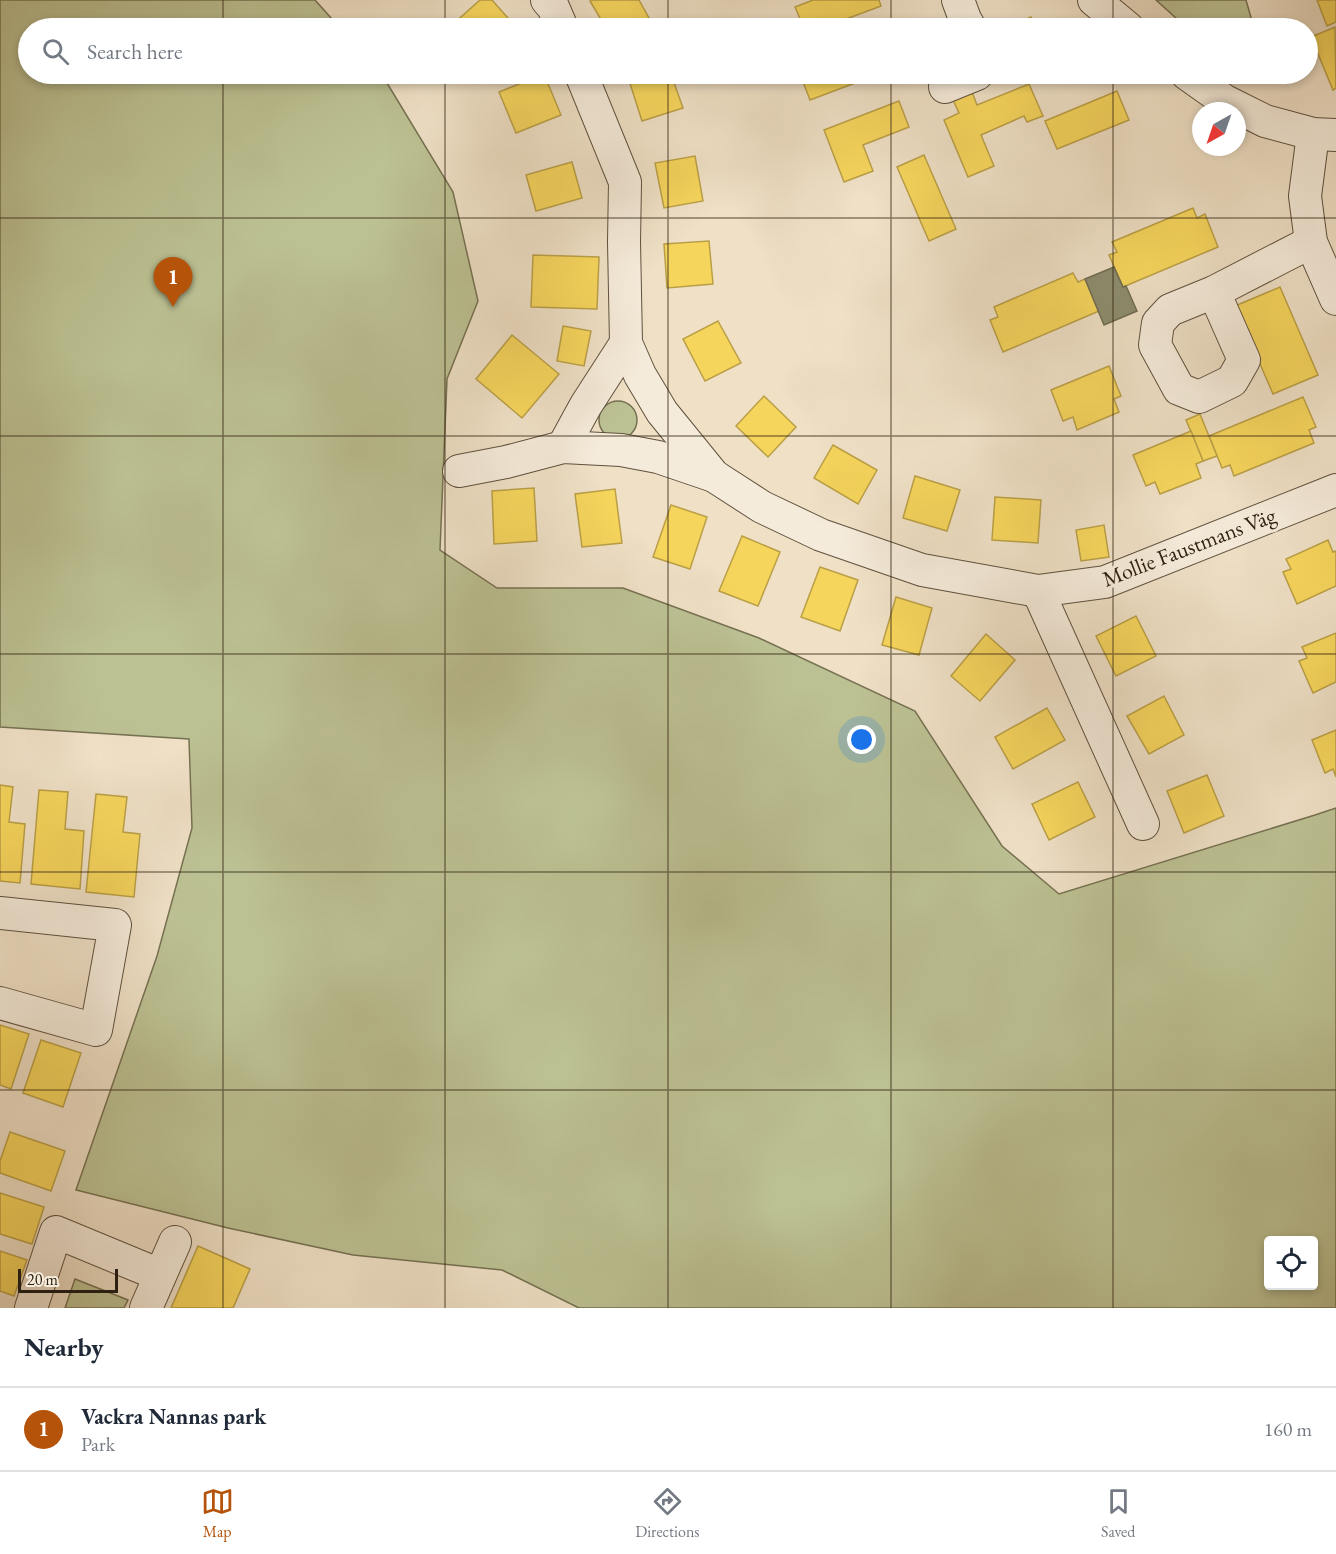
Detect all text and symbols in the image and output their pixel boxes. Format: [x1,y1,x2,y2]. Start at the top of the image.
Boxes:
search box [18,18,1318,84]
icon: search [39,35,72,68]
text: Search here [87,37,182,66]
north arrow [1192,102,1246,156]
pin: 1 [154,258,192,307]
street label: Mollie Faustmans Väg [1098,500,1280,593]
your location [847,725,876,754]
map controls [1264,1236,1318,1290]
button: locate [1264,1236,1318,1290]
scale bar [18,1266,118,1294]
text: 20 m [27,1269,58,1290]
text: Nearby [24,1330,104,1364]
text: Vackra Nannas park [81,1402,266,1431]
text: 1 [38,1416,49,1442]
text: 160 m [1264,1416,1312,1442]
text: Park [81,1431,115,1457]
tab: Map [201,1485,234,1542]
tab: Directions [635,1485,700,1542]
tab: Saved [1101,1485,1135,1542]

